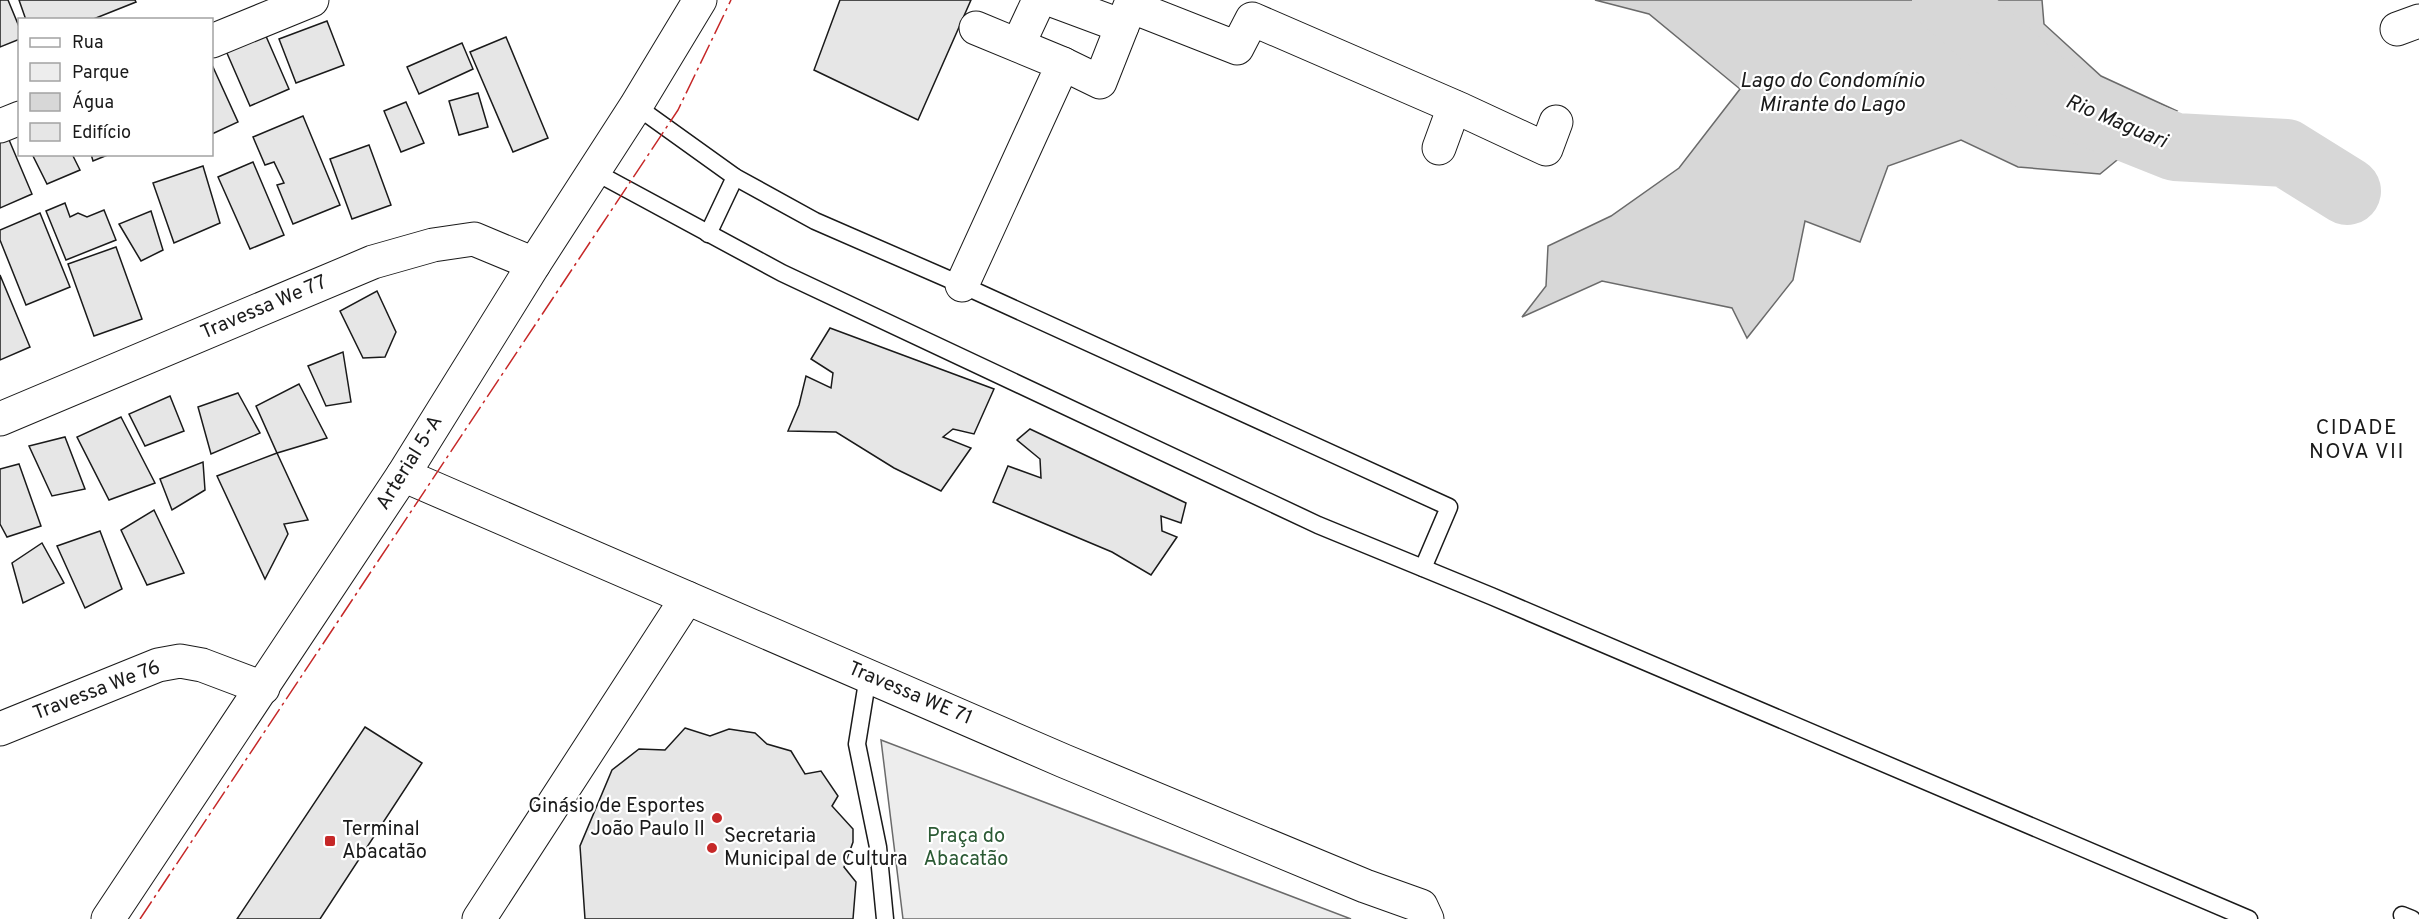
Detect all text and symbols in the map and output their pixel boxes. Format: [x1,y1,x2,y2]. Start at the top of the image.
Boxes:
legend [18,18,213,156]
text: Rua [72,32,103,55]
text: Parque [72,62,129,85]
water label: Lago do Condomínio Mirante do Lago [1740,68,1925,119]
water label: Rio Maguari [2061,89,2173,156]
text: Água [72,90,114,115]
text: Edifício [72,122,131,145]
street label: Travessa We 77 [197,270,331,346]
street label: Arterial 5-A [371,411,449,515]
district label: CIDADE NOVA VII [2309,415,2405,466]
street label: Travessa We 76 [30,655,164,727]
street label: Travessa WE 71 [844,656,976,732]
place label: Ginásio de Esportes João Paulo II [528,794,705,843]
marker: Ginásio de Esportes João Paulo II [710,811,724,825]
place label: Terminal Abacatão [342,817,427,866]
place label: Secretaria Municipal de Cultura [724,824,907,873]
park label: Praça do Abacatão [924,824,1008,873]
marker: Terminal Abacatão [323,834,337,848]
marker: Secretaria Municipal de Cultura [705,841,719,855]

